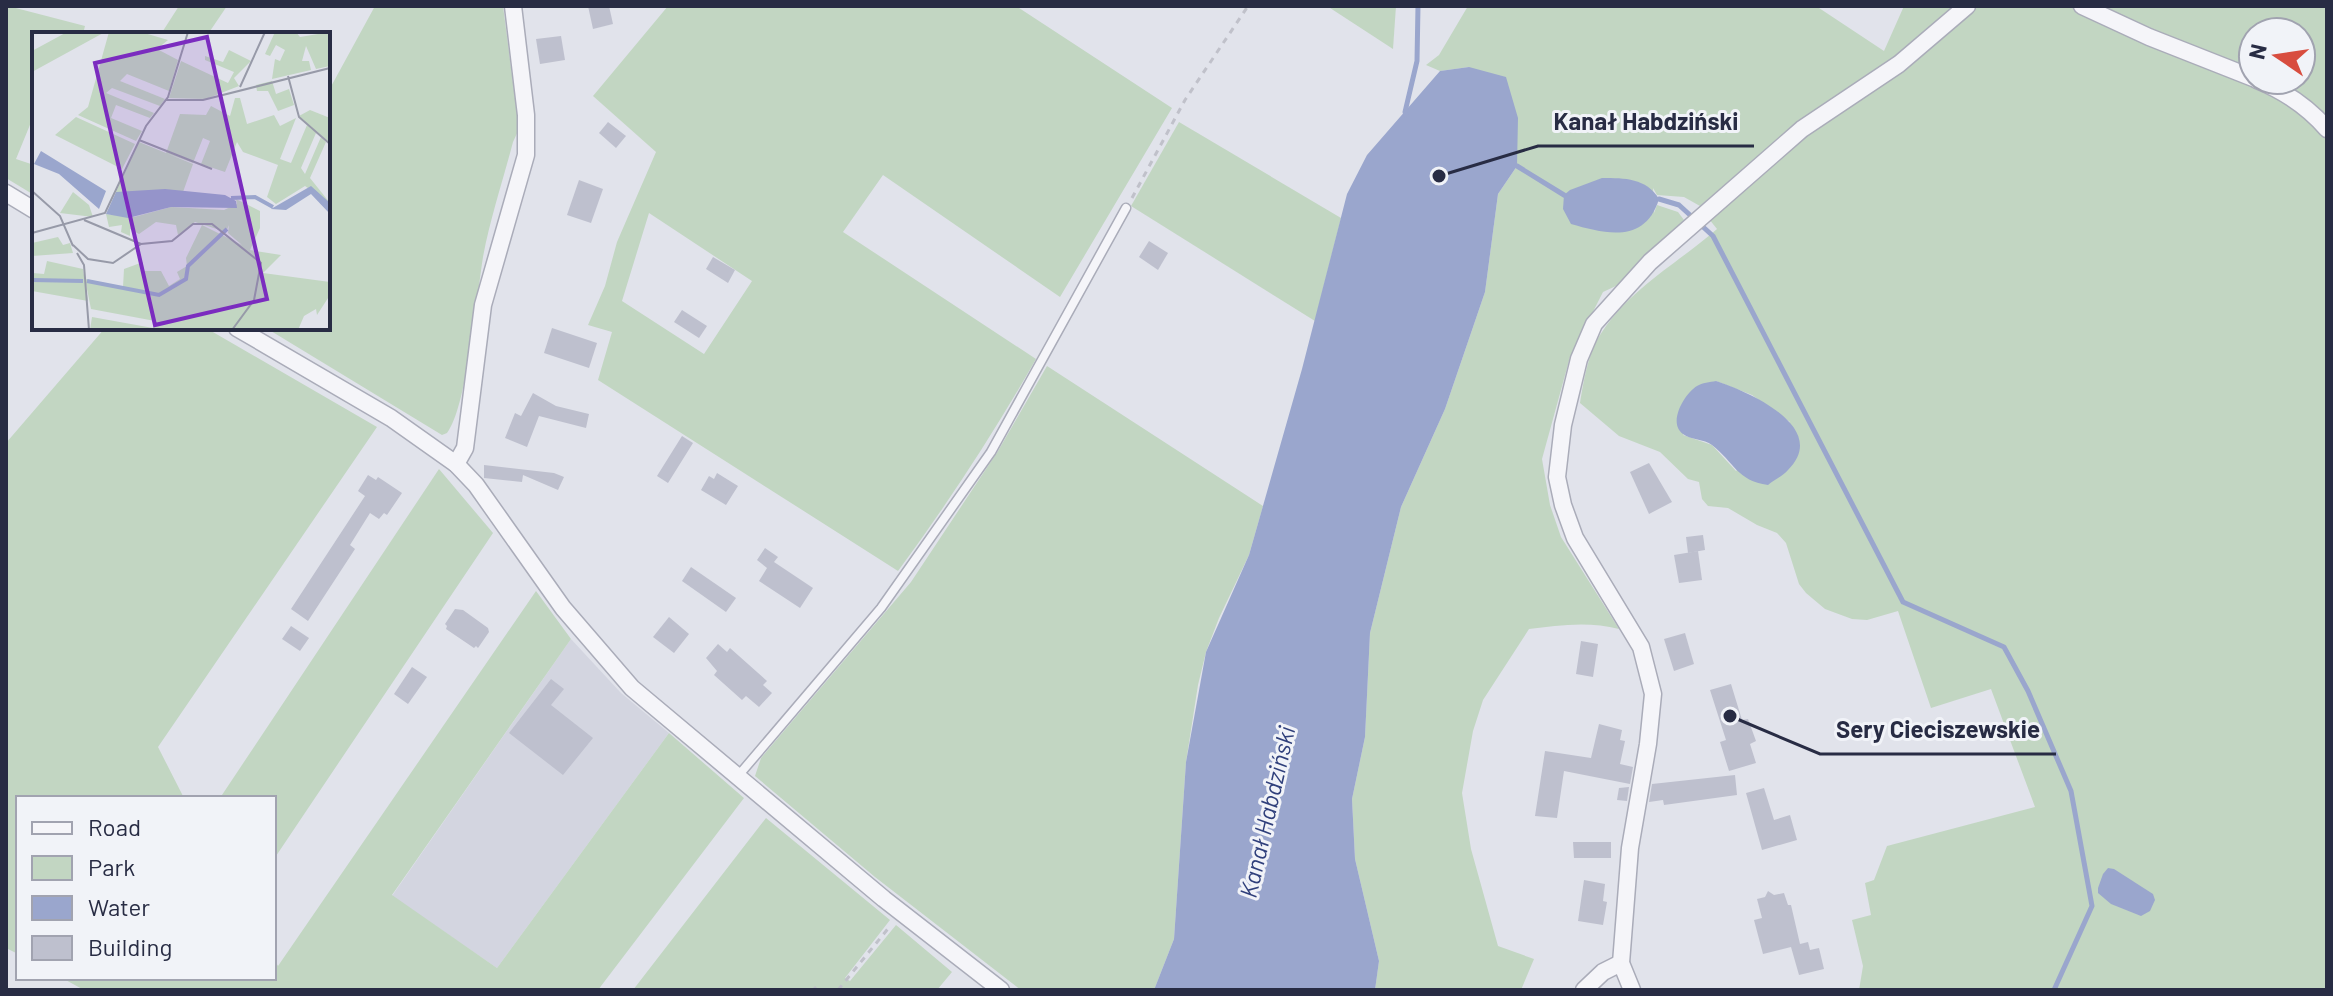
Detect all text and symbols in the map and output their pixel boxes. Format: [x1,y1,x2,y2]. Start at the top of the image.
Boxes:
north arrow [2237,16,2317,96]
inset map [32,32,330,330]
text: N [2242,41,2271,61]
callout: Kanał Habdziński [1538,98,1754,146]
text: Kanał Habdziński [1554,106,1738,135]
callout: Sery Cieciszewskie [1820,706,2056,754]
text: Sery Cieciszewskie [1836,714,2040,743]
water label: Kanał Habdziński [1233,723,1300,900]
legend [16,796,276,980]
text: Road [88,812,141,841]
text: Park [88,852,135,881]
text: Water [88,892,150,921]
text: Building [88,932,172,961]

